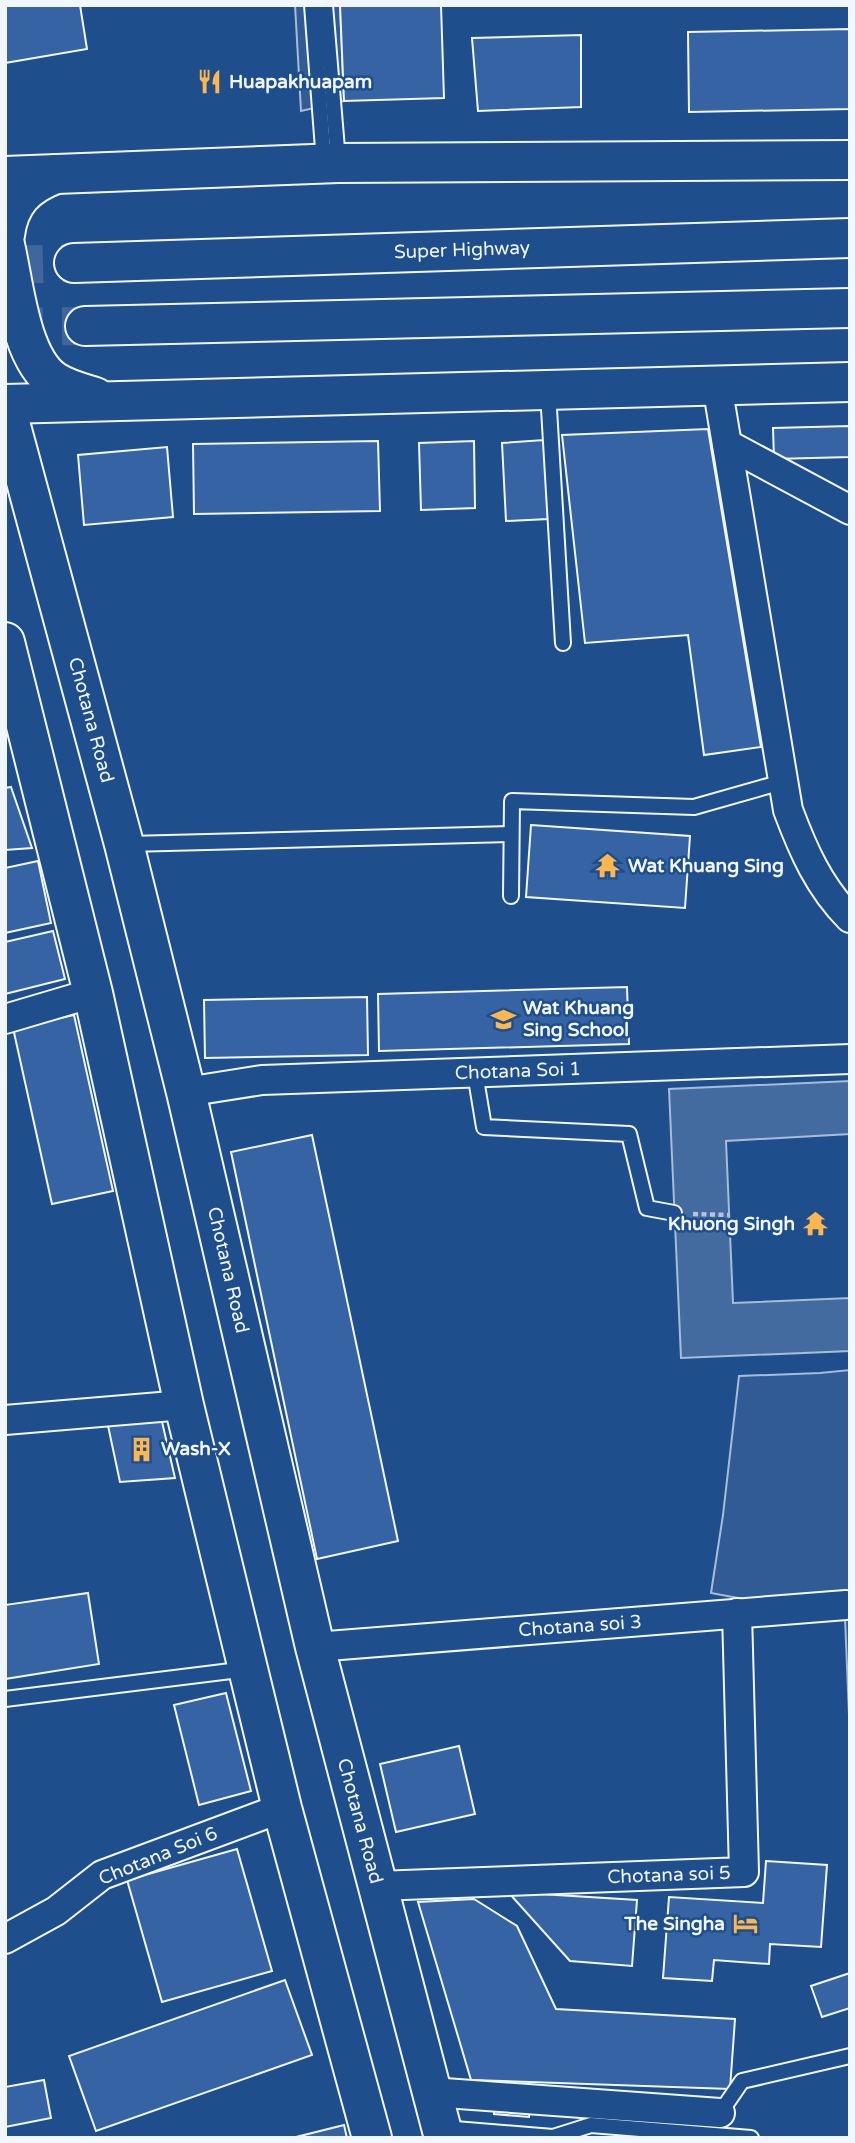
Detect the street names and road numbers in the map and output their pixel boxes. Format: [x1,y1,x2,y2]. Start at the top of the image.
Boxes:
street label: Super Highway [394,237,530,263]
street label: Chotana Road [64,655,118,785]
street label: Chotana Soi 1 [455,1058,581,1084]
street label: Chotana Road [203,1205,253,1335]
street label: Chotana soi 3 [518,1611,642,1641]
street label: Chotana Road [333,1756,387,1886]
street label: Chotana Soi 6 [95,1822,221,1890]
street label: Chotana soi 5 [607,1862,731,1888]

